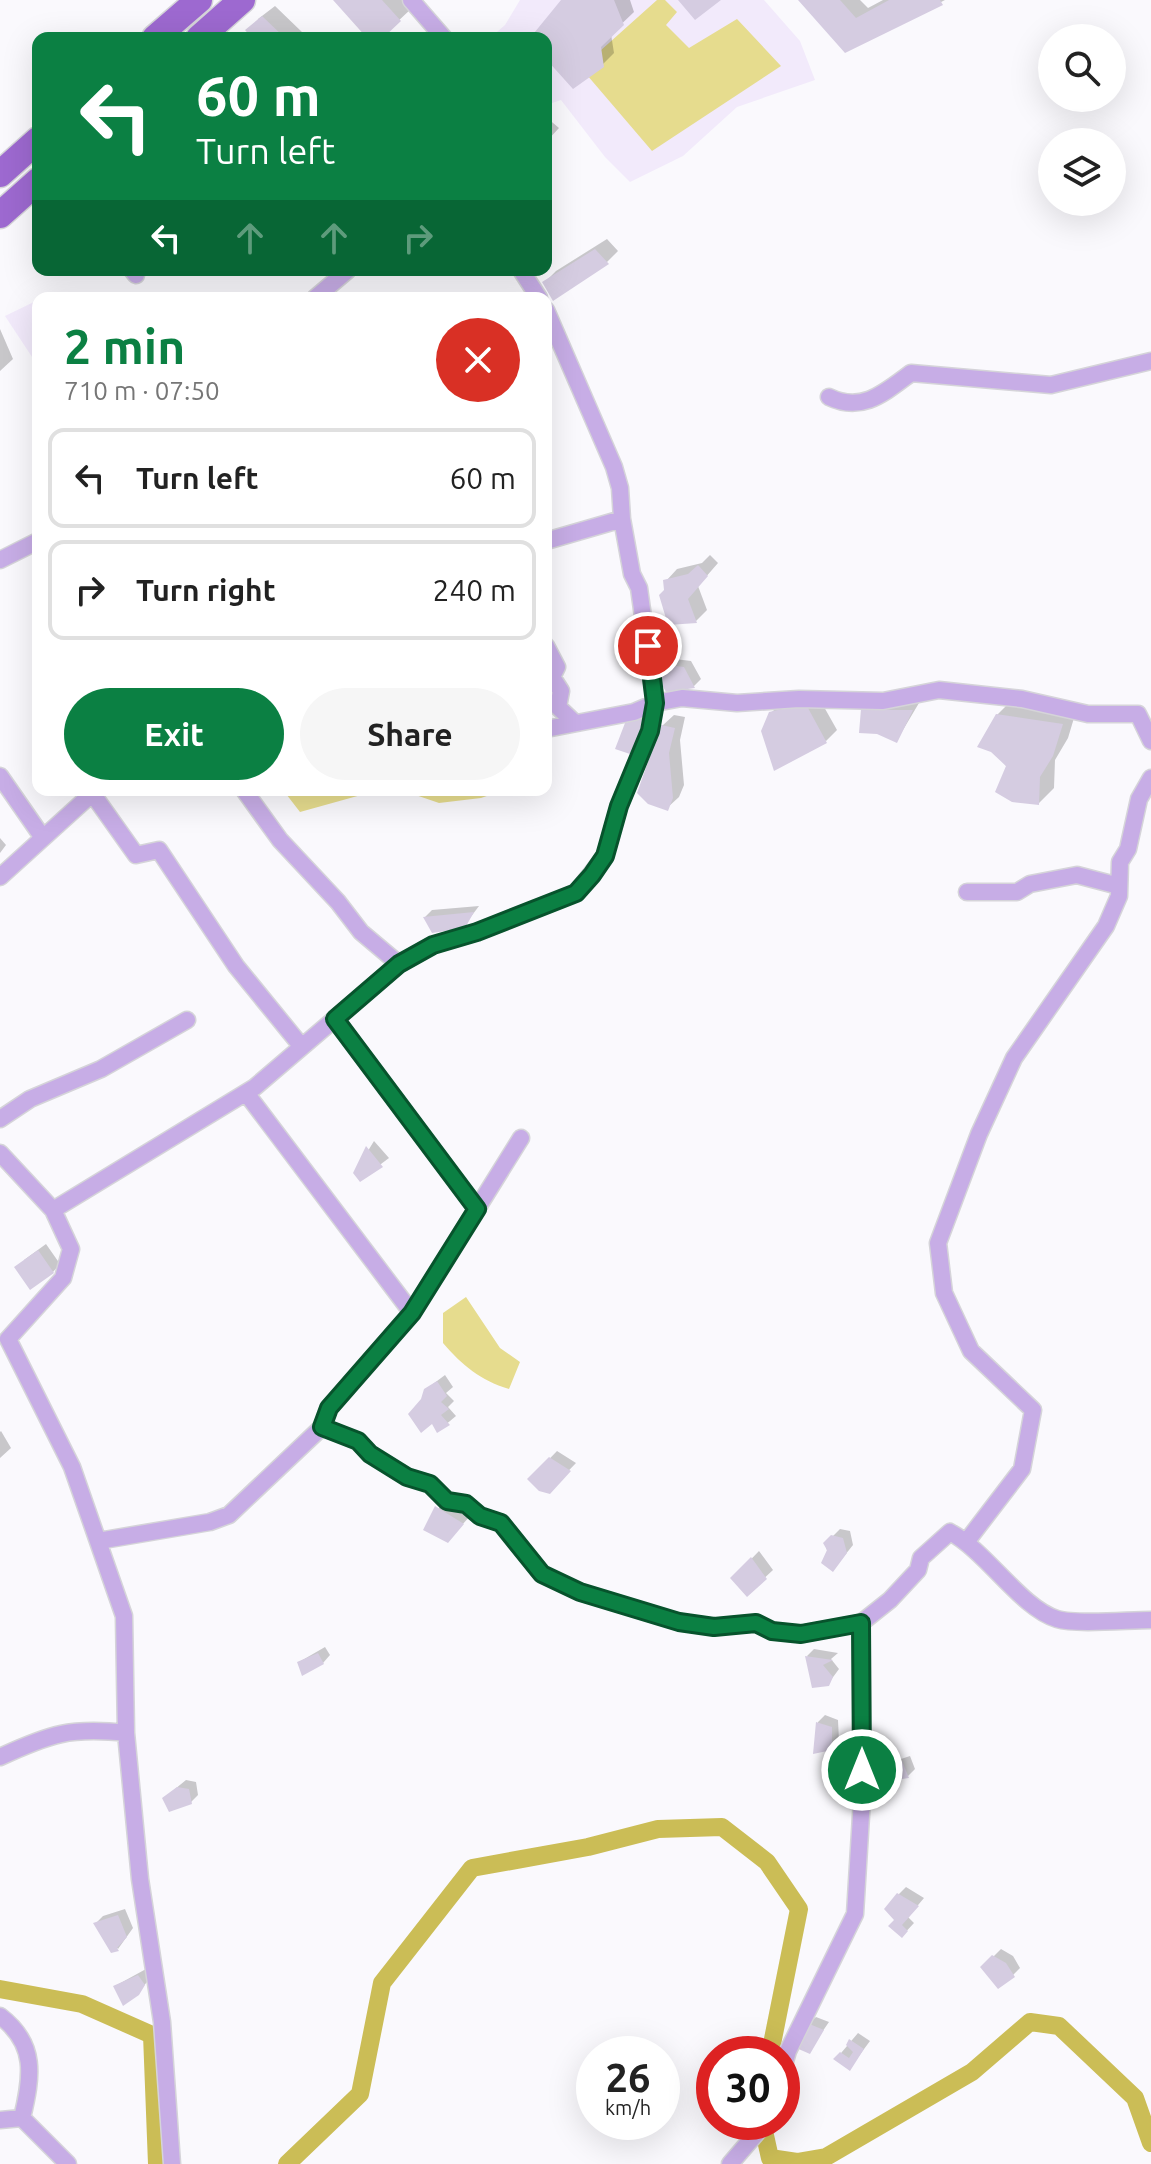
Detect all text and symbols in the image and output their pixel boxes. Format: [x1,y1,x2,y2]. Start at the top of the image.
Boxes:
map controls [1038,24,1126,216]
button: search [1038,24,1126,112]
icon: left [64,64,168,168]
text: 60 m [196,64,321,127]
button: layers [1038,128,1126,216]
text: Turn left [196,130,335,171]
icon: left [144,216,188,260]
icon: ahead [228,216,272,260]
icon: ahead [312,216,356,260]
icon: right [396,216,440,260]
button: close [436,318,520,402]
text: 2 min [64,319,185,373]
text: 710 m · 07:50 [64,376,220,405]
icon: left [68,456,112,500]
text: Turn left [136,461,258,495]
text: 60 m [449,461,516,495]
icon: right [68,568,112,612]
text: Turn right [136,573,276,607]
text: 240 m [432,573,516,607]
pin [614,612,682,680]
icon: arrive [626,624,670,668]
button: Exit [64,688,284,780]
button: Share [300,688,520,780]
position arrow [820,1728,904,1812]
speed limit sign: 30 [696,2036,800,2140]
text: 26 [605,2055,651,2100]
text: km/h [605,2096,651,2119]

